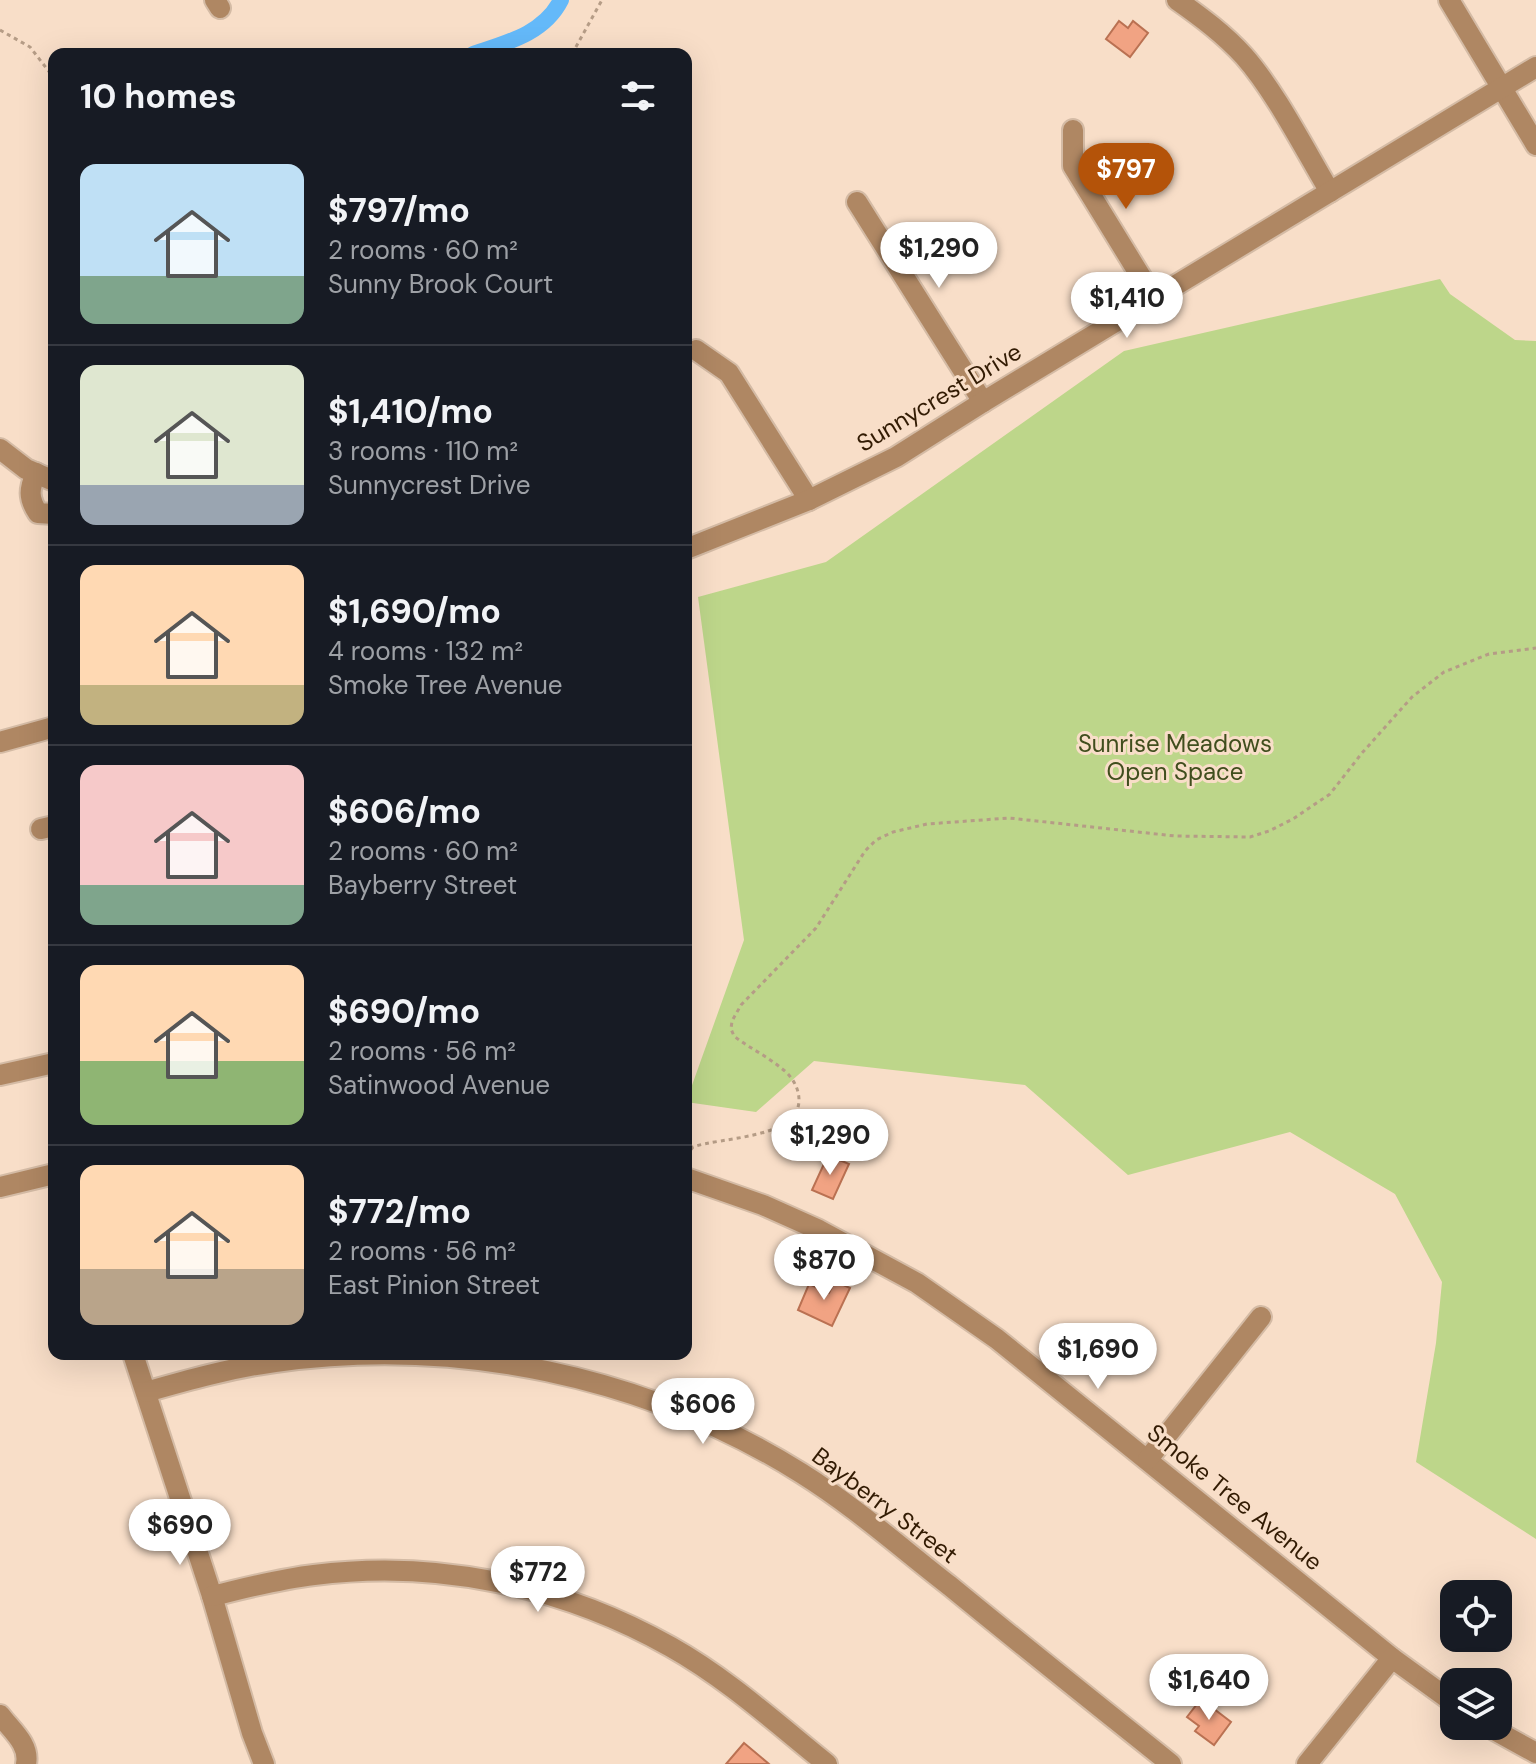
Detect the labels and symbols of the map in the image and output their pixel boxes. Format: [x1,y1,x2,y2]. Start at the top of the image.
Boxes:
pin: $797 [1079,143,1173,211]
pin: $1,290 [874,222,1004,290]
pin: $1,410 [1062,272,1192,340]
street label: Sunnycrest Drive [851,336,1027,458]
park label: Sunrise Meadows Open Space [1078,728,1272,787]
pin: $1,290 [765,1109,895,1177]
pin: $870 [777,1234,871,1302]
pin: $1,690 [1033,1323,1163,1391]
pin: $606 [656,1378,750,1446]
street label: Smoke Tree Avenue [1141,1417,1329,1577]
street label: Bayberry Street [806,1440,964,1570]
pin: $690 [133,1499,227,1567]
pin: $772 [491,1546,585,1614]
pin: $1,640 [1144,1654,1274,1722]

